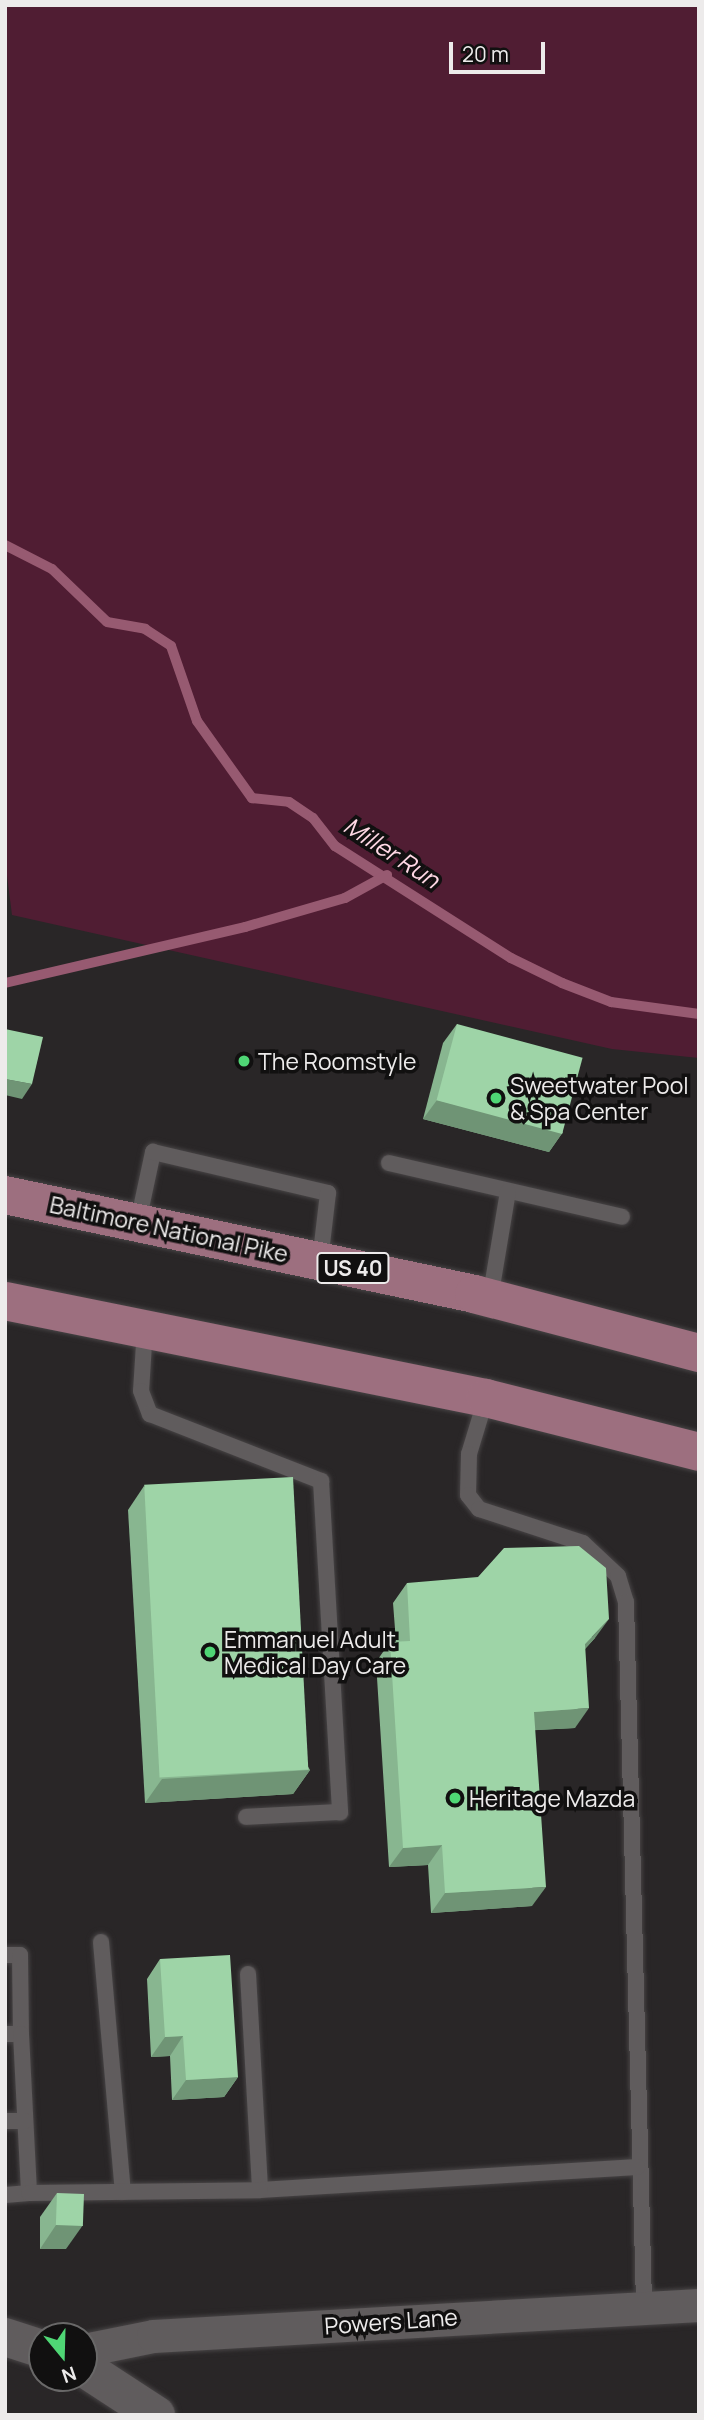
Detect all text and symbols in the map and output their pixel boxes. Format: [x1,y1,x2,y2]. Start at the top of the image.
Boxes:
scale bar [452,28,548,72]
text: 20 m [462,40,509,68]
water label: Miller Run [339,810,445,894]
place label: The Roomstyle [258,1047,417,1075]
marker: The Roomstyle [236,1053,252,1069]
place label: Sweetwater Pool & Spa Center [510,1071,689,1125]
marker: Sweetwater Pool & Spa Center [488,1090,504,1106]
street label: Baltimore National Pike [47,1190,291,1268]
road number: US 40 [316,1250,390,1286]
place label: Emmanuel Adult Medical Day Care [224,1625,406,1679]
marker: Emmanuel Adult Medical Day Care [202,1644,218,1660]
place label: Heritage Mazda [469,1784,635,1812]
marker: Heritage Mazda [447,1790,463,1806]
street label: Powers Lane [323,2303,459,2339]
north arrow [28,2322,98,2392]
text: N [58,2360,80,2389]

